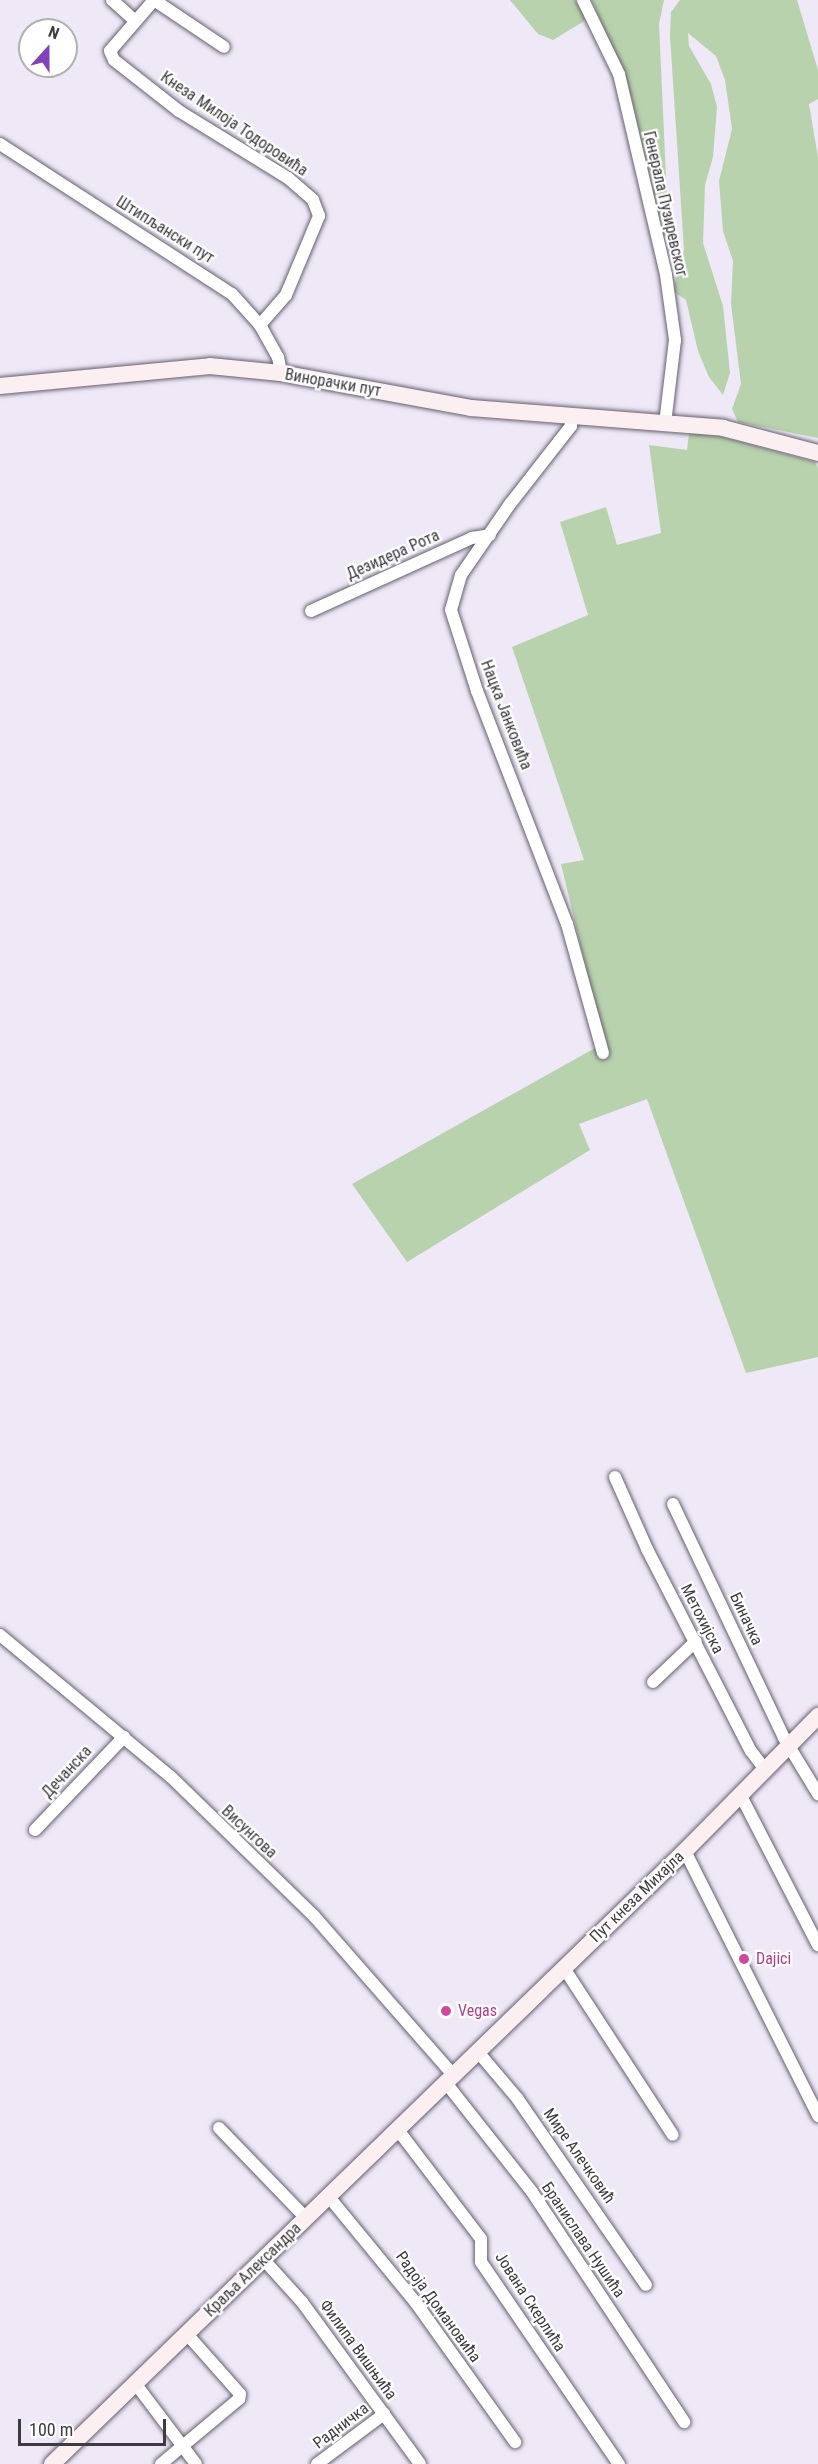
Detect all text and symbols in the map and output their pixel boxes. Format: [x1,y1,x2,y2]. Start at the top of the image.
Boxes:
north arrow [18,18,78,78]
text: N [46,22,62,43]
street label: Кнеза Милоја Тодоровића [157,67,311,181]
street label: Генерала Пузиревског [639,129,691,279]
street label: Штипљански пут [112,192,218,268]
street label: Винорачки пут [283,365,383,401]
street label: Дезидера Рота [344,526,442,584]
street label: Нацка Јанковића [476,657,536,773]
street label: Метохијска [676,1581,728,1657]
street label: Биначка [726,1590,766,1648]
street label: Дечанска [38,1742,96,1802]
street label: Висунгова [217,1802,281,1862]
street label: Пут кнеза Михајла [586,1847,688,1947]
place label: Dajici [756,1949,791,1969]
marker: Dajici [737,1952,751,1966]
place label: Vegas [458,2001,497,2021]
marker: Vegas [439,2004,453,2018]
street label: Мире Алечковић [539,2105,619,2207]
street label: Бранислава Нушића [537,2179,629,2301]
street label: Краља Александра [201,2219,305,2321]
street label: Радоја Домановића [391,2248,485,2366]
street label: Јована Скерлића [491,2249,569,2355]
street label: Филипа Вишњића [315,2296,401,2404]
street label: Радничка [310,2399,372,2453]
scale bar [21,2407,170,2445]
text: 100 m [29,2419,73,2440]

